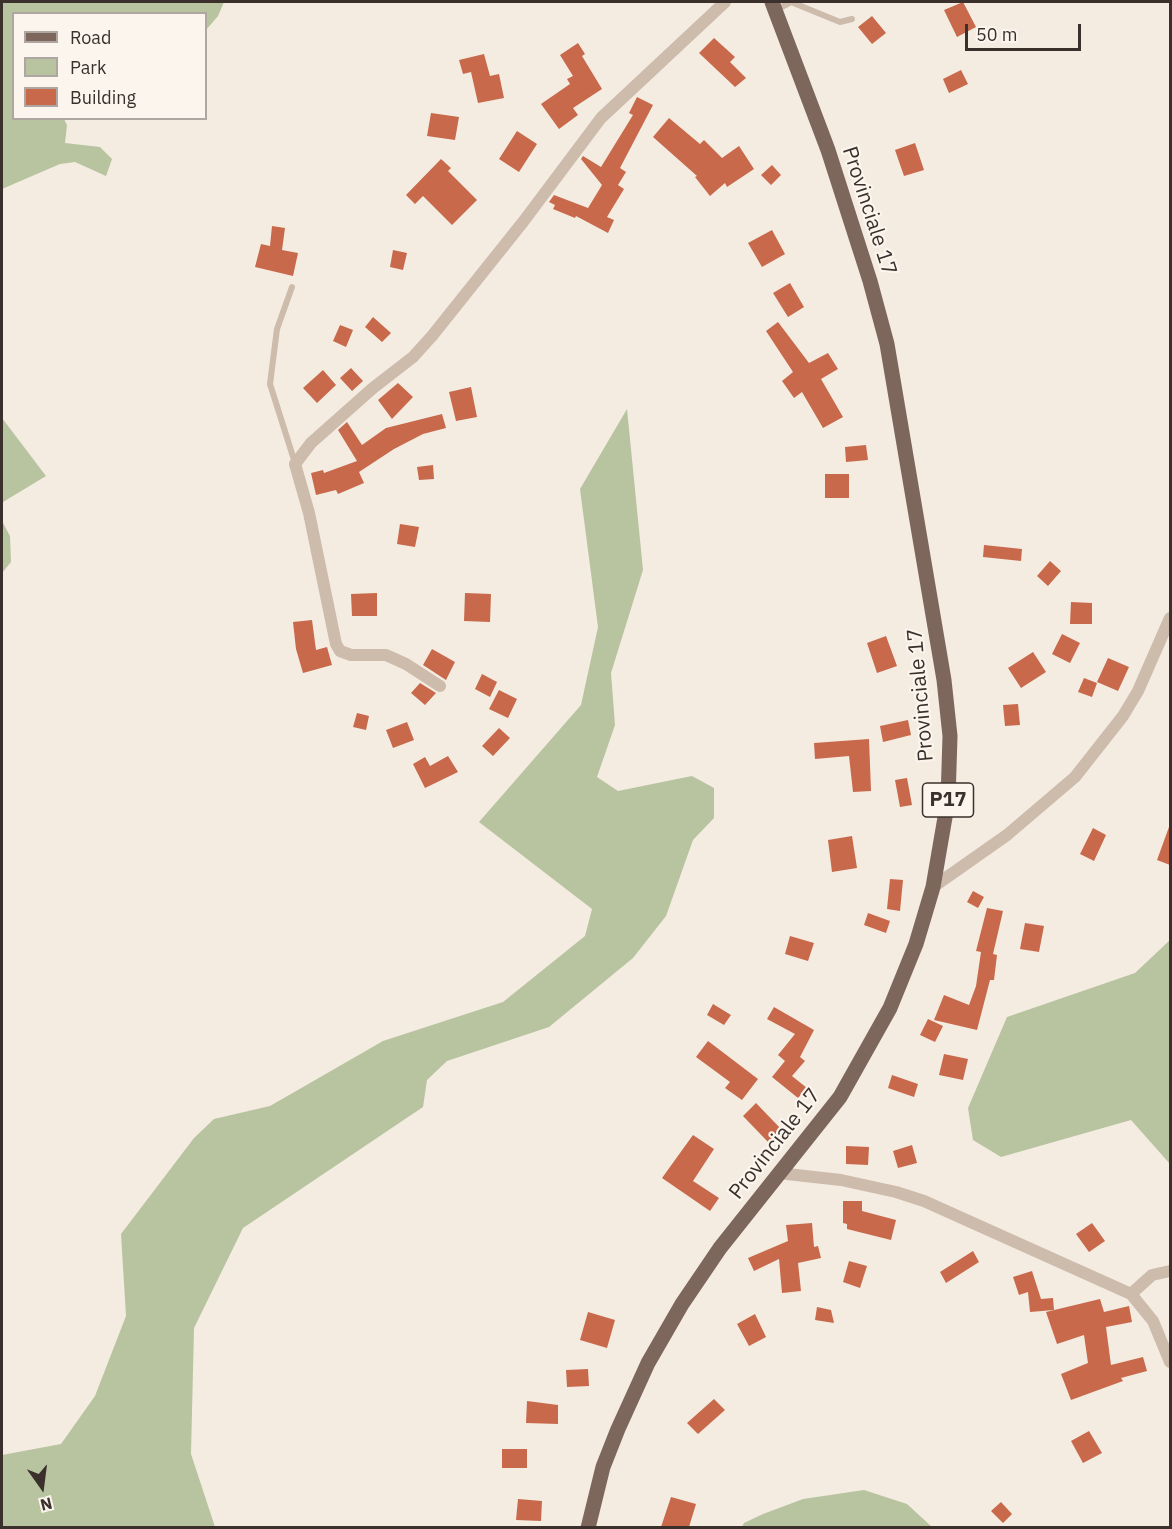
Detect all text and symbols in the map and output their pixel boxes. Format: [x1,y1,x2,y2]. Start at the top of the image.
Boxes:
legend [12,12,207,120]
scale bar [968,12,1084,50]
text: 50 m [976,23,1018,46]
text: Road [70,26,111,49]
text: Park [70,56,106,79]
text: Building [70,86,136,109]
street label: Provinciale 17 [836,144,902,278]
street label: Provinciale 17 [903,627,939,763]
road number: P17 [922,783,974,817]
street label: Provinciale 17 [724,1084,826,1204]
north arrow [12,1457,72,1517]
text: N [38,1493,54,1516]

